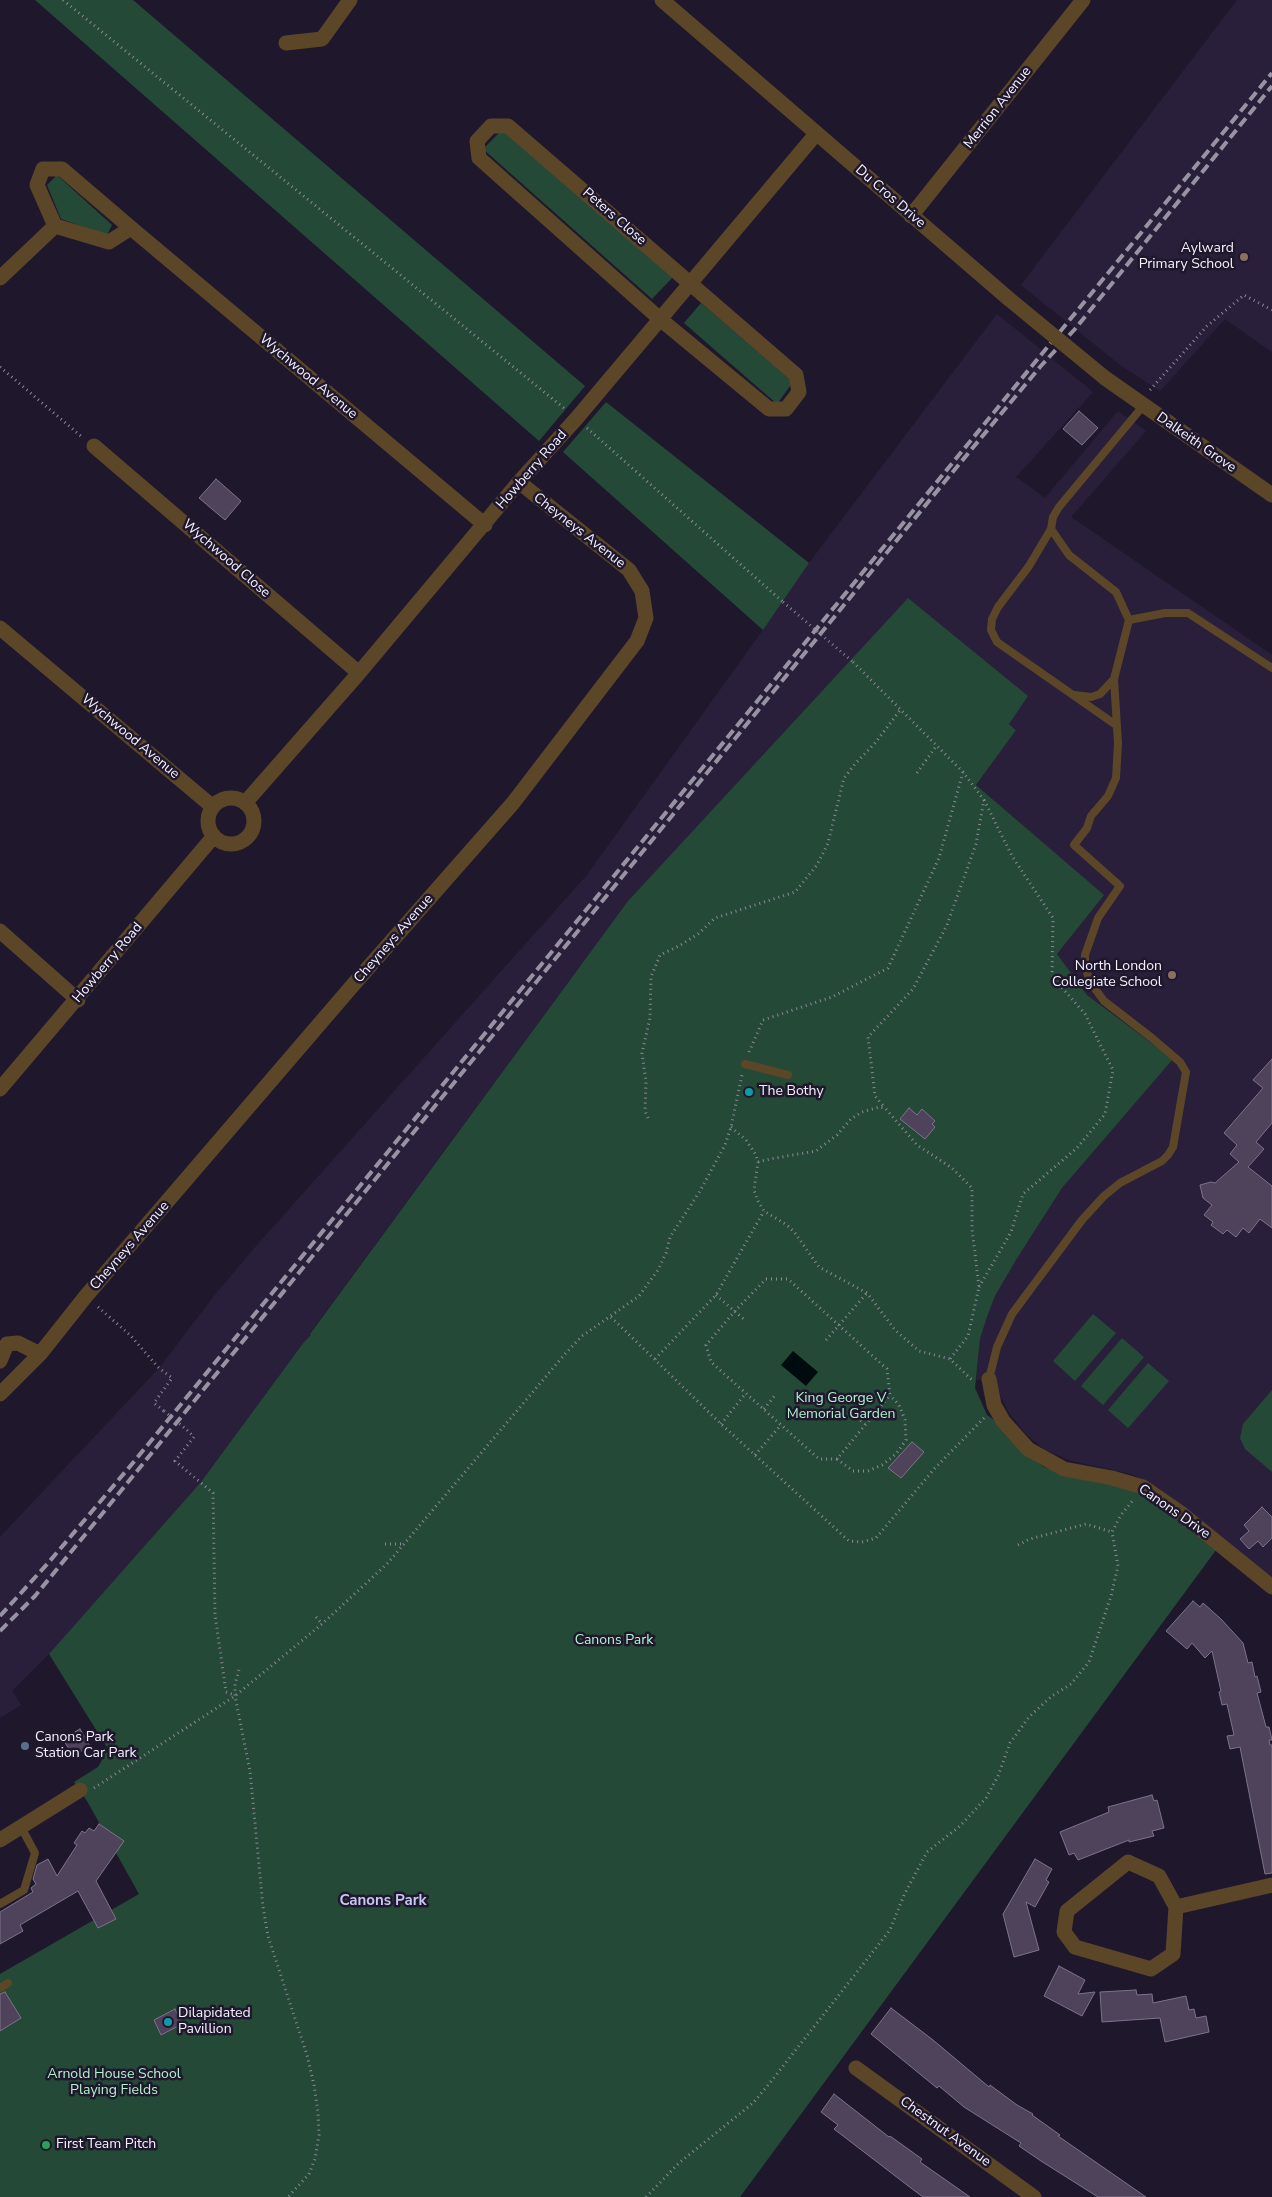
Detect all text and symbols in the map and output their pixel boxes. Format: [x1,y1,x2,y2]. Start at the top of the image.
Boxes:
street label: Merrion Avenue [961,64,1035,152]
street label: Du Cros Drive [851,162,929,232]
street label: Peters Close [579,185,649,249]
place label: Aylward Primary School [1139,241,1234,274]
marker: Aylward Primary School [1238,251,1250,263]
street label: Wychwood Avenue [255,331,361,423]
street label: Dalkeith Grove [1153,409,1239,477]
street label: Howberry Road [493,427,571,513]
street label: Cheyneys Avenue [530,490,628,572]
street label: Wychwood Close [179,516,273,602]
street label: Wychwood Avenue [77,691,183,783]
street label: Cheyneys Avenue [351,891,437,987]
street label: Howberry Road [70,919,146,1007]
place label: North London Collegiate School [1052,959,1162,992]
marker: North London Collegiate School [1166,969,1178,981]
place label: The Bothy [759,1084,824,1100]
marker: The Bothy [743,1086,755,1098]
street label: Cheyneys Avenue [87,1198,173,1294]
park label: King George V Memorial Garden [787,1391,895,1424]
street label: Canons Drive [1135,1481,1213,1543]
park label: Canons Park [575,1633,653,1649]
place label: Canons Park Station Car Park [35,1730,137,1762]
marker: Canons Park Station Car Park [19,1740,31,1752]
district label: Canons Park [339,1892,427,1910]
place label: Dilapidated Pavillion [178,2006,251,2038]
marker: Dilapidated Pavillion [162,2016,174,2028]
park label: Arnold House School Playing Fields [47,2067,181,2100]
street label: Chestnut Avenue [896,2093,994,2171]
place label: First Team Pitch [56,2137,156,2153]
marker: First Team Pitch [40,2139,52,2151]

